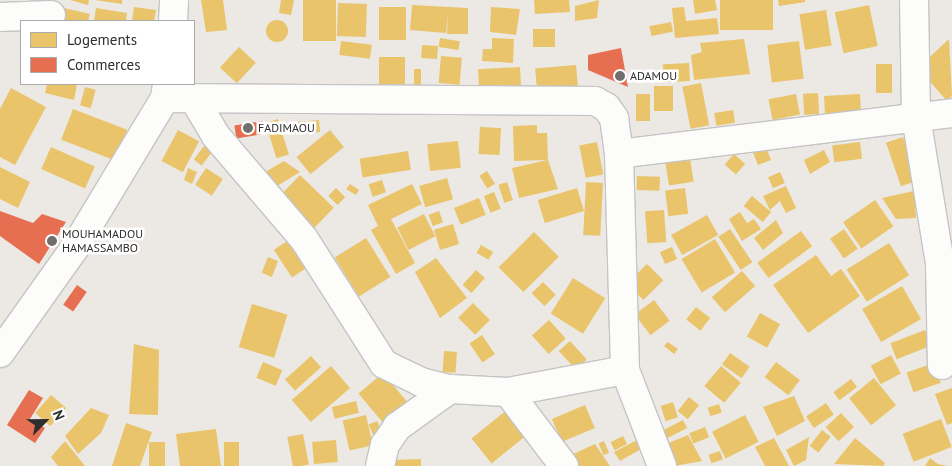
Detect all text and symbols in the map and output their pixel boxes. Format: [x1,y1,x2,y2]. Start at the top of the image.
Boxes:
legend [20,20,195,85]
text: Logements [67,30,137,49]
text: Commerces [67,55,141,74]
place label: ADAMOU [630,69,677,83]
marker: ADAMOU [614,70,626,82]
place label: FADIMAOU [258,121,315,135]
marker: FADIMAOU [242,122,254,134]
place label: MOUHAMADOU HAMASSAMBO [62,227,143,255]
marker: MOUHAMADOU HAMASSAMBO [46,235,58,247]
north arrow [20,396,70,446]
text: N [49,407,69,423]

